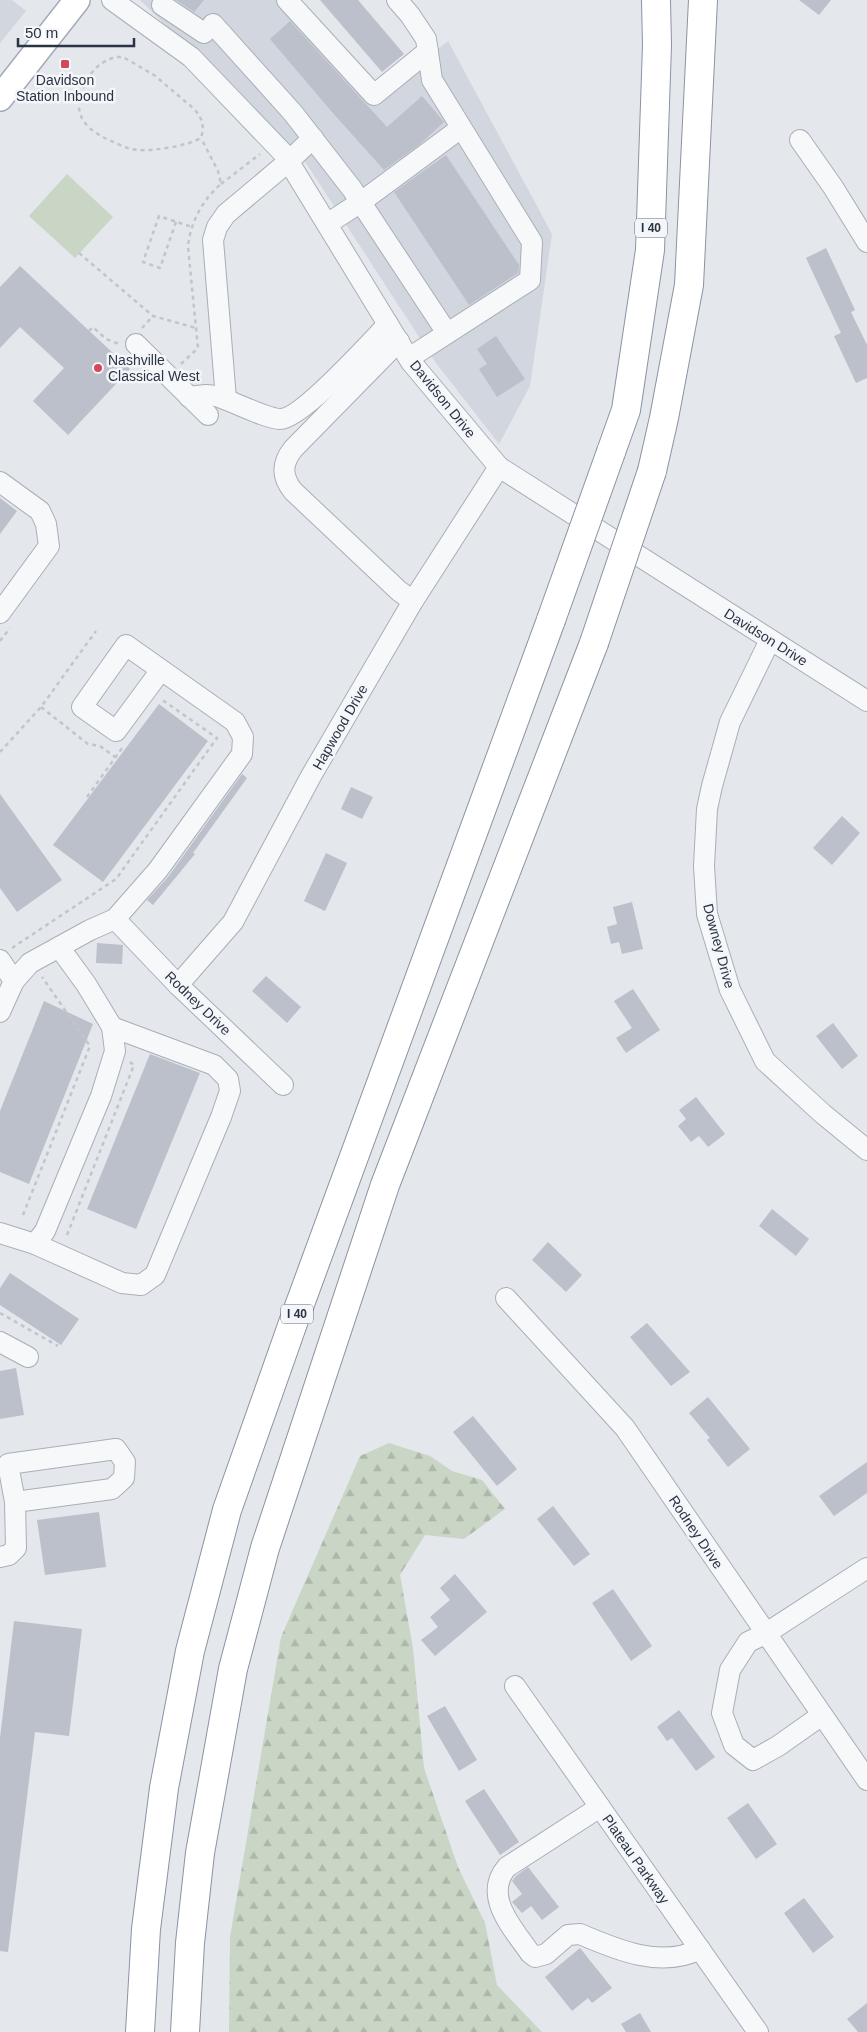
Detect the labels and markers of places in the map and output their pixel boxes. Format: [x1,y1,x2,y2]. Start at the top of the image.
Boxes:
marker: Davidson Station Inbound [59,58,71,70]
place label: Davidson Station Inbound [16,72,114,104]
place label: Nashville Classical West [108,352,200,384]
marker: Nashville Classical West [92,362,104,374]

